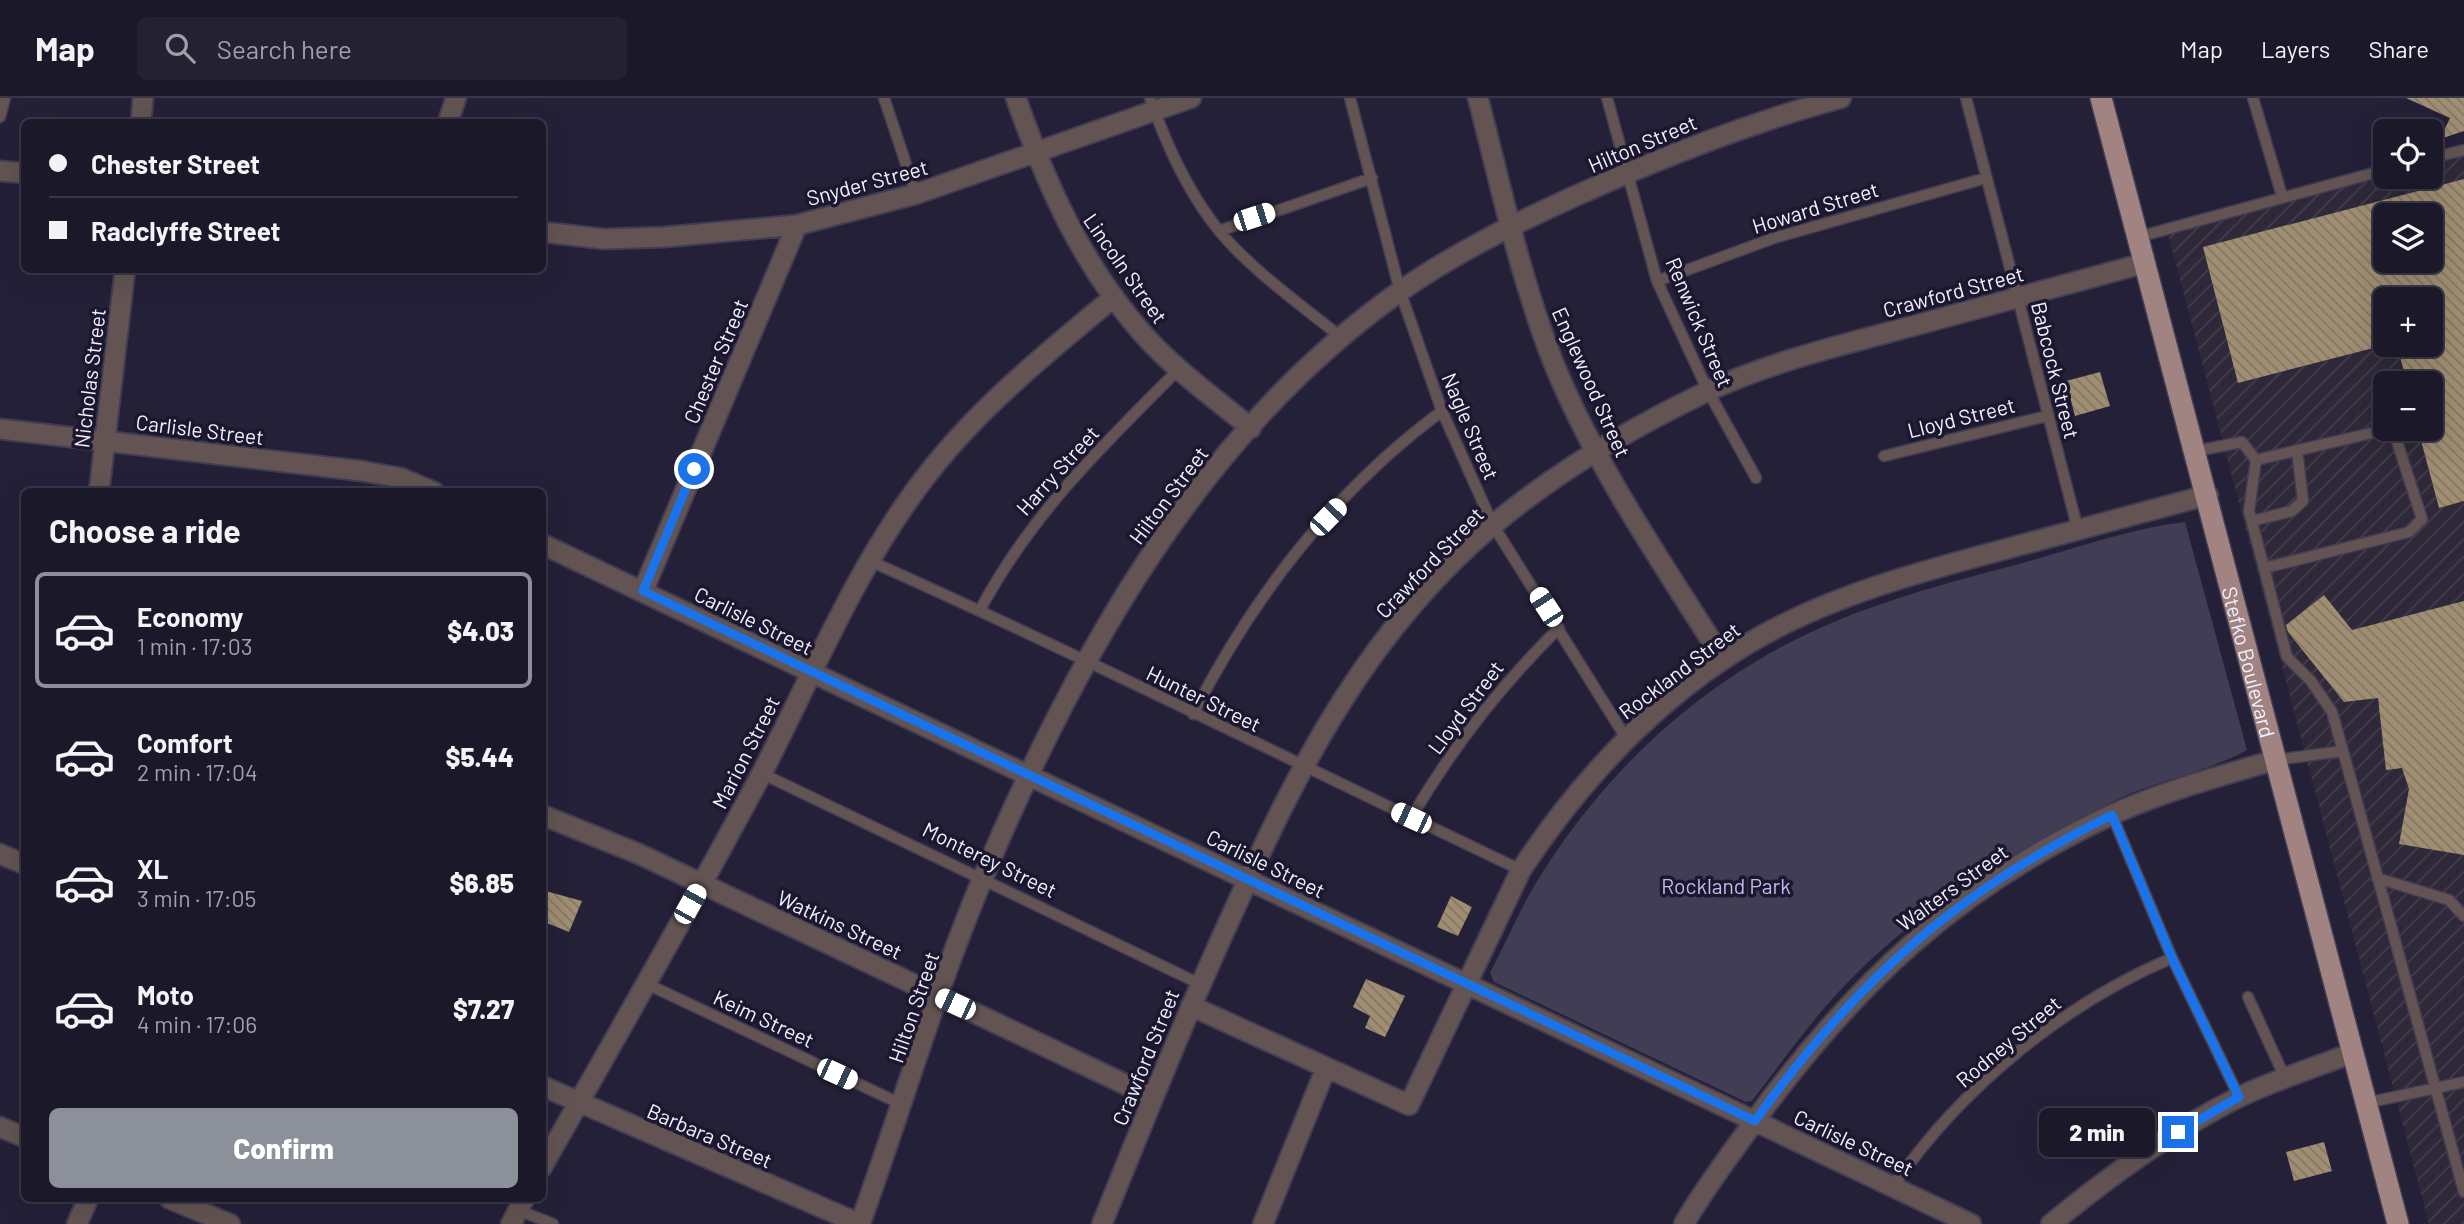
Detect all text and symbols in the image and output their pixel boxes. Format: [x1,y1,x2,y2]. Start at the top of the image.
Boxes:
search box [137,17,627,80]
text: Map [35,28,95,68]
icon: search [161,29,199,67]
text: Search here [217,33,352,64]
text: Map [2180,34,2223,63]
text: Layers [2261,34,2330,63]
text: Share [2368,34,2429,63]
street label: Hilton Street [1584,109,1700,177]
map controls [2373,119,2443,441]
button: locate [2373,119,2443,189]
text: Chester Street [91,148,260,179]
street label: Snyder Street [804,154,930,210]
street label: Howard Street [1749,176,1881,238]
car [1231,201,1278,233]
button: layers [2373,203,2443,273]
street label: Lincoln Street [1079,208,1173,328]
text: Radclyffe Street [91,215,280,246]
street label: Renwick Street [1661,253,1739,391]
street label: Crawford Street [1880,260,2026,322]
button: + [2373,287,2443,357]
street label: Chester Street [678,295,752,427]
street label: Babcock Street [2027,299,2085,441]
street label: Englewood Street [1548,303,1636,461]
street label: Nicholas Street [68,307,110,449]
street label: Nagle Street [1437,369,1505,483]
button: − [2373,371,2443,441]
street label: Lloyd Street [1905,392,2017,442]
street label: Carlisle Street [135,409,265,449]
street label: Harry Street [1010,420,1104,520]
street label: Hilton Street [1123,441,1213,549]
route start [678,453,710,485]
car [1306,495,1351,539]
street label: Crawford Street [1370,501,1488,623]
text: Choose a ride [49,511,241,549]
street label: Carlisle Street [691,581,817,659]
car [1526,584,1567,630]
street label: Stefko Boulevard [2218,584,2282,740]
icon: car [53,599,116,662]
text: Economy [137,601,243,632]
text: $4.03 [447,615,514,646]
street label: Rockland Street [1613,616,1745,724]
text: 1 min · 17:03 [137,632,253,660]
street label: Lloyd Street [1422,656,1508,758]
street label: Hunter Street [1143,660,1265,736]
street label: Marion Street [706,692,784,812]
icon: car [53,725,116,788]
text: Comfort [137,727,233,758]
text: $5.44 [445,741,514,772]
text: 2 min · 17:04 [137,758,258,786]
car [1388,800,1435,836]
street label: Monterey Street [919,816,1061,902]
street label: Carlisle Street [1203,824,1329,902]
street label: Walters Street [1892,838,2012,936]
icon: car [53,851,116,914]
text: XL [137,853,168,884]
text: $6.85 [449,867,514,898]
park label: Rockland Park [1661,873,1791,898]
car [671,881,710,927]
text: 3 min · 17:05 [137,884,256,912]
street label: Watkins Street [774,884,906,964]
street label: Hilton Street [882,948,944,1066]
icon: car [53,977,116,1040]
text: Moto [137,979,194,1010]
street label: Keim Street [710,984,818,1052]
street label: Crawford Street [1106,985,1184,1129]
car [932,986,979,1022]
street label: Rodney Street [1951,990,2065,1092]
text: $7.27 [453,993,514,1024]
text: 4 min · 17:06 [137,1010,257,1038]
car [814,1056,861,1092]
street label: Barbara Street [644,1097,776,1173]
street label: Carlisle Street [1790,1103,1918,1181]
button: Confirm [49,1108,518,1188]
callout: 2 min [2038,1108,2154,1156]
route end [2162,1116,2194,1148]
text: 2 min [2069,1118,2125,1146]

